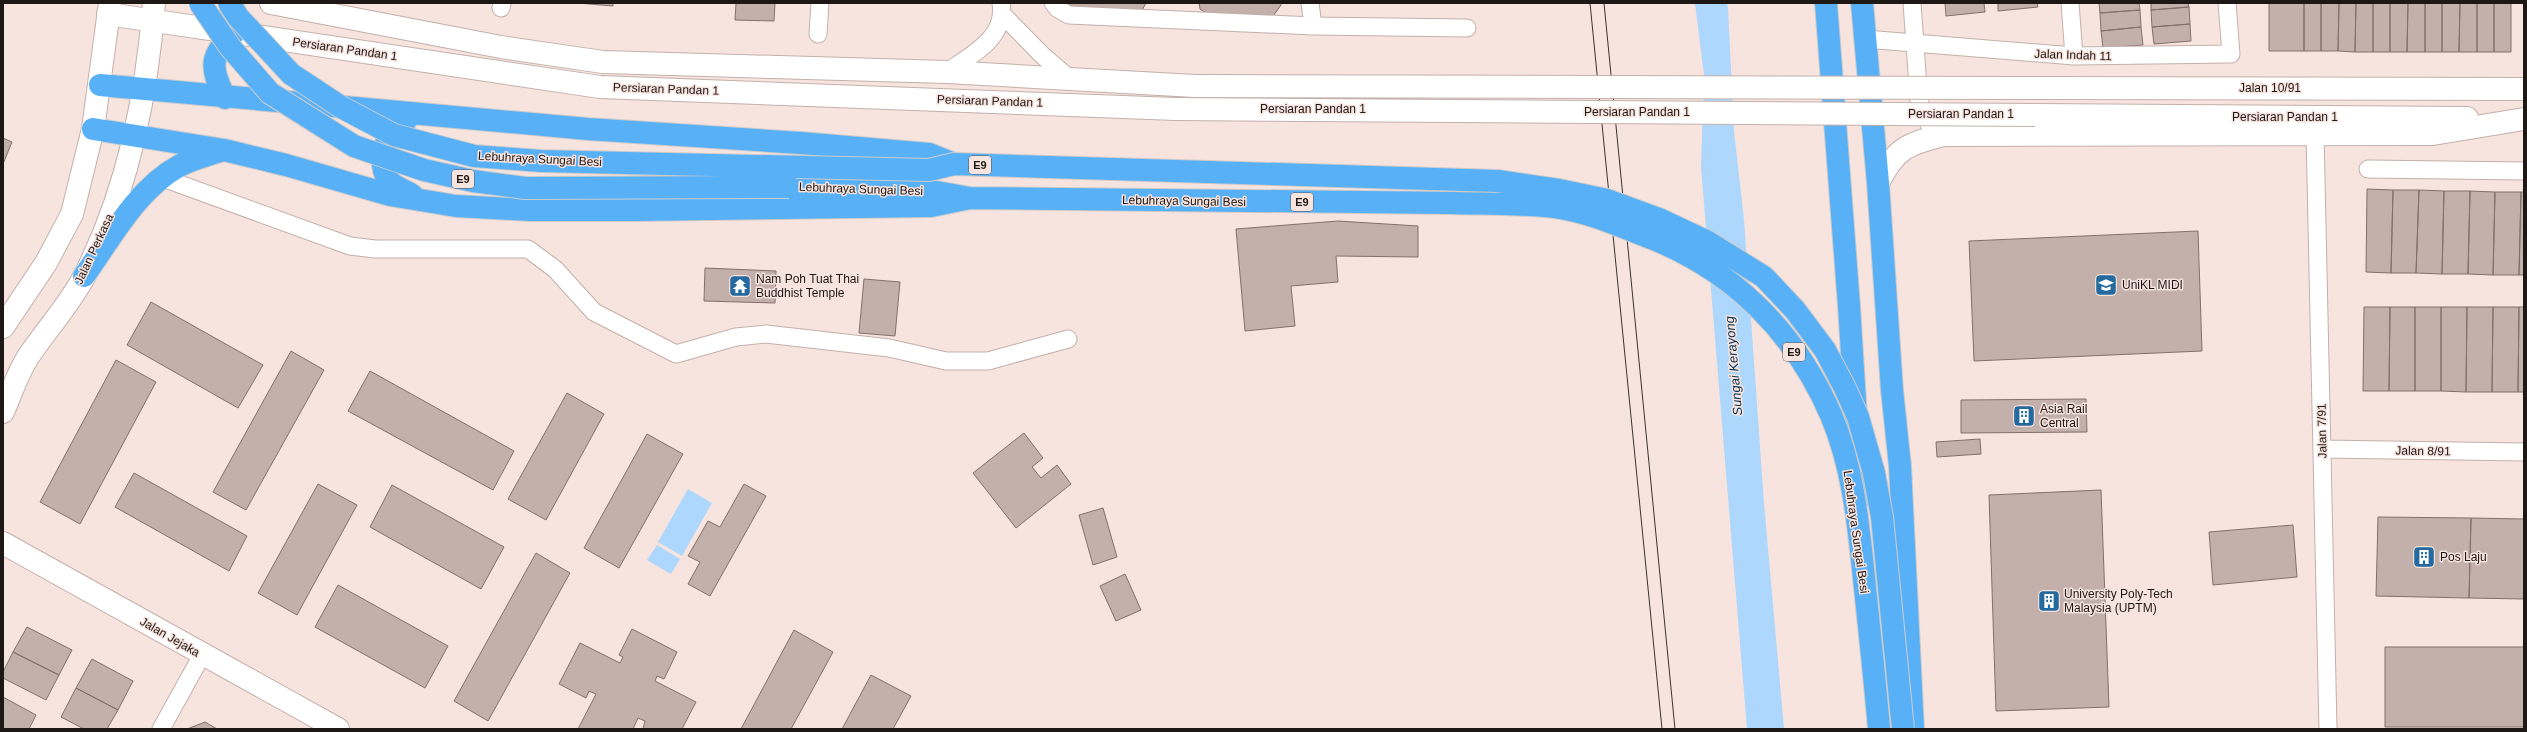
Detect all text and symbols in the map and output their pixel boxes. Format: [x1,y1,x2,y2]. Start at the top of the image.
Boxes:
street label: Persiaran Pandan 1 [292,35,399,63]
street label: Jalan Indah 11 [2034,47,2112,63]
street label: Persiaran Pandan 1 [613,80,720,98]
street label: Jalan 10/91 [2239,81,2301,95]
street label: Persiaran Pandan 1 [937,92,1044,110]
street label: Persiaran Pandan 1 [1260,102,1366,116]
street label: Persiaran Pandan 1 [1584,105,1690,119]
street label: Persiaran Pandan 1 [1908,107,2014,121]
street label: Persiaran Pandan 1 [2232,110,2338,124]
street label: Lebuhraya Sungai Besi [478,149,602,169]
road number: E9 [969,156,991,174]
road number: E9 [452,170,474,188]
street label: Lebuhraya Sungai Besi [799,180,923,198]
street label: Lebuhraya Sungai Besi [1122,193,1246,209]
road number: E9 [1291,193,1313,211]
street label: Jalan Perkasa [72,211,117,286]
place label: Nam Poh Tuat Thai Buddhist Temple [756,272,859,300]
school or university icon: UniKL MIDI [2093,272,2119,298]
temple icon: Nam Poh Tuat Thai Buddhist Temple [727,273,753,299]
place label: UniKL MIDI [2122,278,2183,292]
water label: Sungai Kerayong [1722,315,1745,416]
road number: E9 [1783,343,1805,361]
place label: Asia Rail Central [2040,402,2087,430]
building icon: Asia Rail Central [2011,403,2037,429]
street label: Jalan 7/91 [2315,403,2329,459]
street label: Jalan 8/91 [2395,444,2451,458]
street label: Lebuhraya Sungai Besi [1840,470,1872,594]
building icon: Pos Laju [2411,544,2437,570]
place label: Pos Laju [2440,550,2487,564]
place label: University Poly-Tech Malaysia (UPTM) [2064,587,2173,615]
building icon: University Poly-Tech Malaysia (UPTM) [2036,588,2062,614]
street label: Jalan Jejaka [138,614,203,660]

